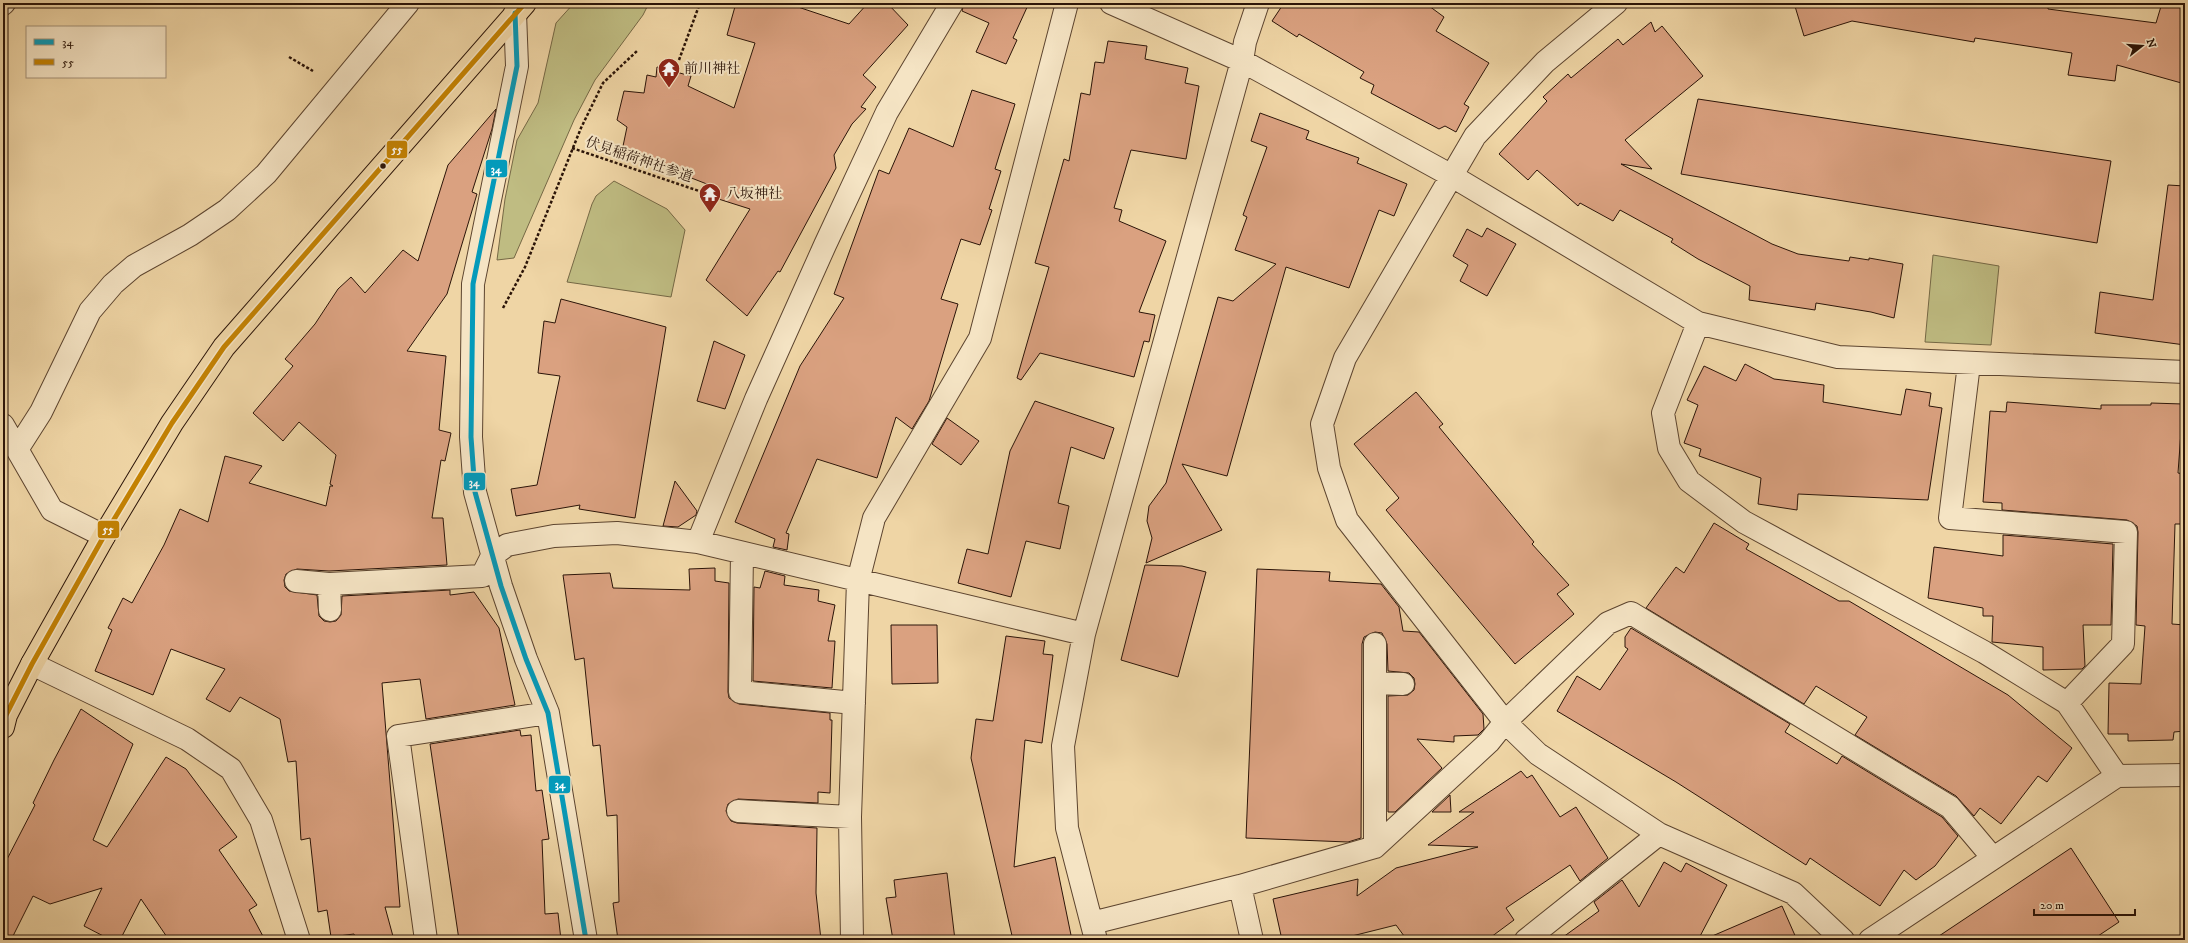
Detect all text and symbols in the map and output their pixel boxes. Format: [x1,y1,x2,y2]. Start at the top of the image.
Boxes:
legend [26,26,166,78]
north arrow [2122,26,2162,66]
text: 34 [62,35,74,50]
text: N [2143,37,2159,50]
text: 55 [62,55,74,70]
temple icon: 前川神社 [656,56,682,89]
place label: 前川神社 [684,60,740,78]
street label: 伏見稲荷神社参道 [583,133,695,187]
line badge: 55 [386,140,408,159]
text: 55 [391,143,403,157]
line badge: 34 [485,159,508,178]
unlabelled marker [378,161,388,171]
text: 34 [491,163,502,177]
temple icon: 八坂神社 [697,181,723,214]
place label: 八坂神社 [726,185,782,203]
line badge: 34 [463,472,486,491]
text: 34 [469,476,480,490]
line badge: 55 [97,520,120,539]
text: 55 [102,523,114,537]
line badge: 34 [548,775,571,794]
text: 34 [555,778,566,792]
scale bar [2034,891,2135,917]
text: 20 m [2040,898,2064,913]

